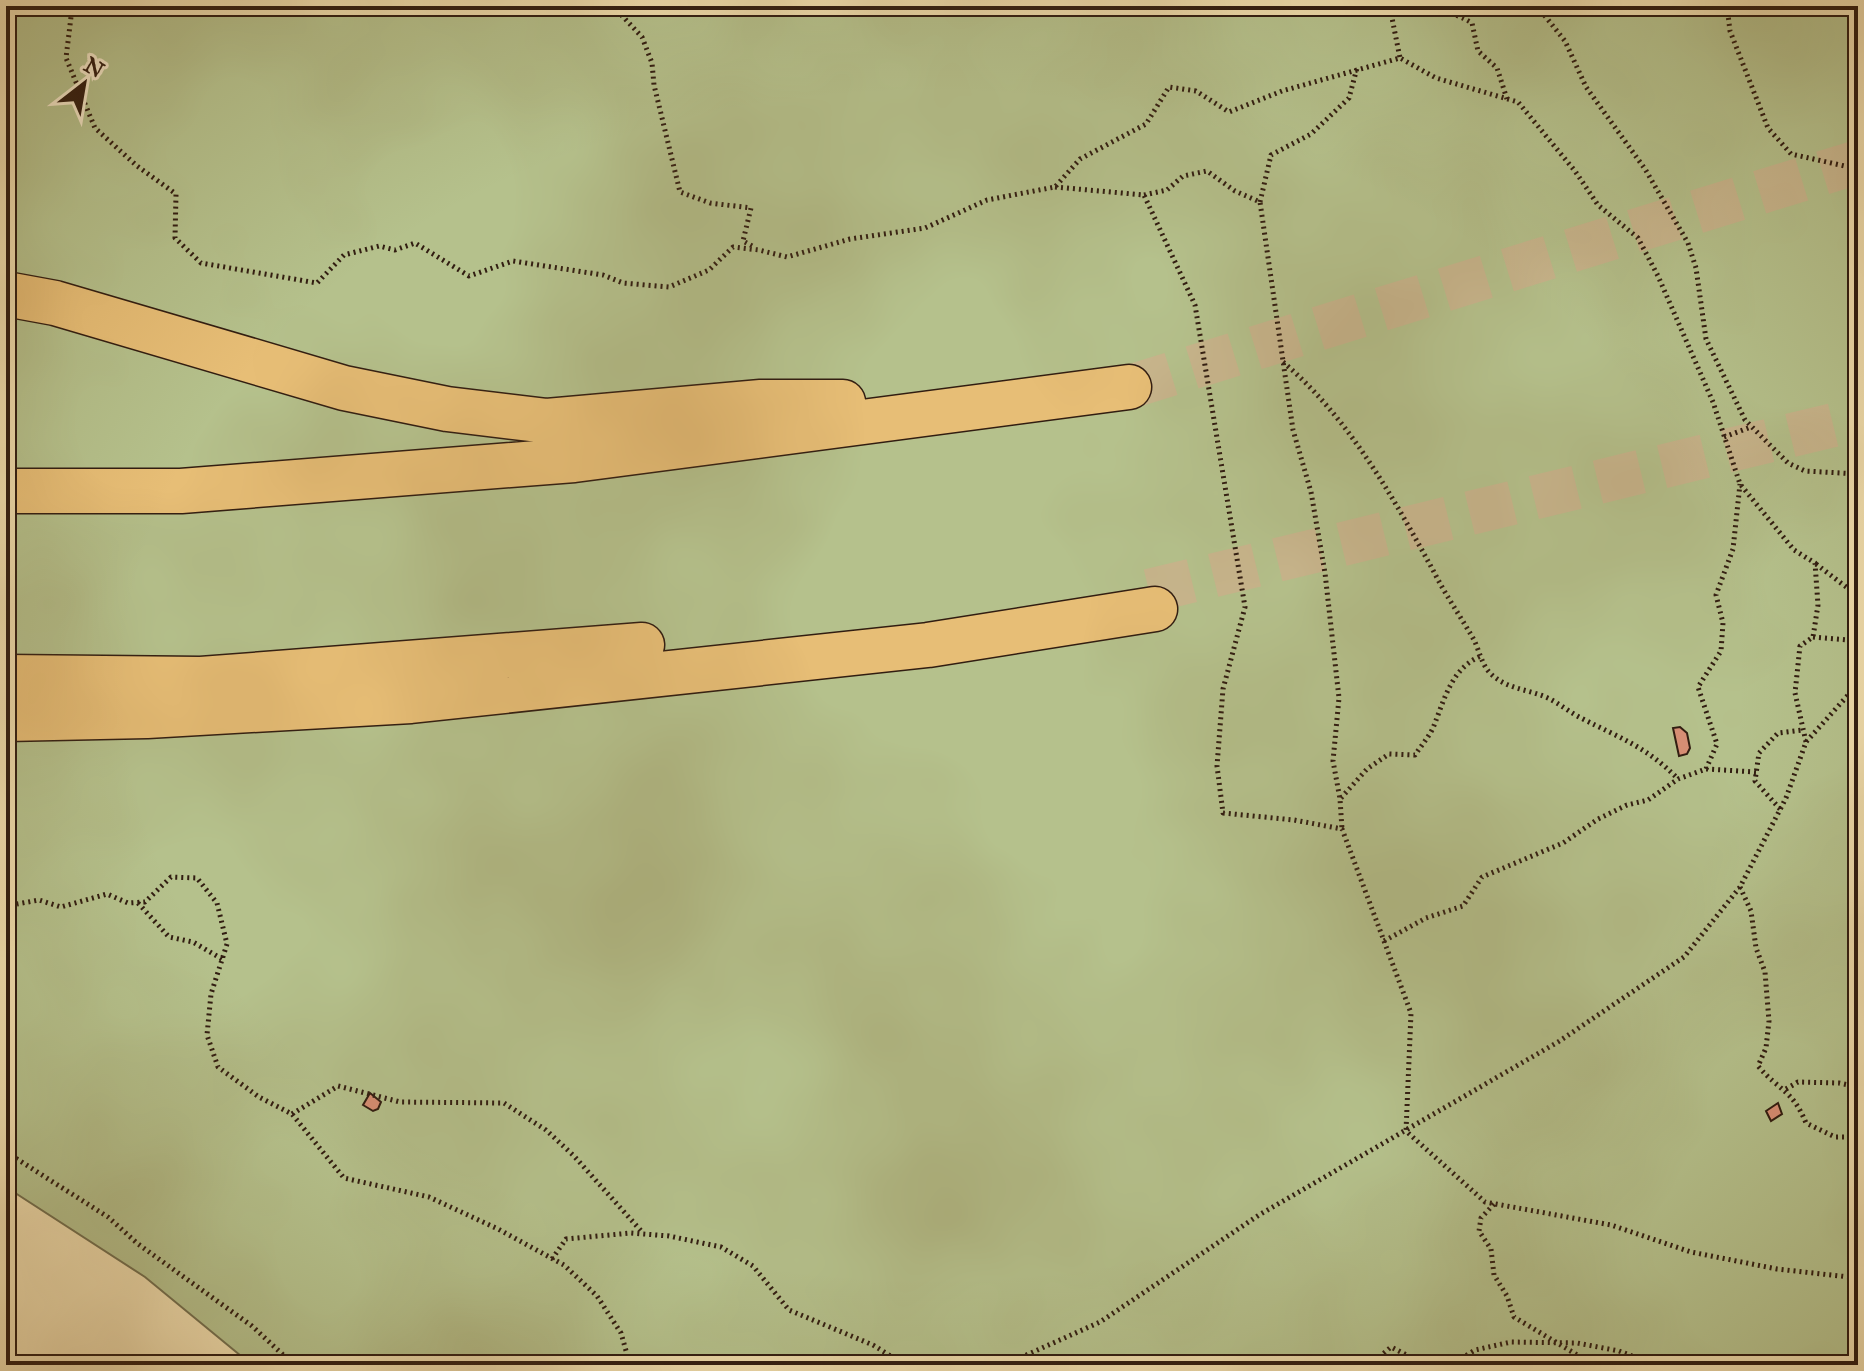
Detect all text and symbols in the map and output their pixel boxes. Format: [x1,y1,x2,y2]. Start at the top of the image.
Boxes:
north arrow [44,44,124,124]
text: N [79,51,109,84]

